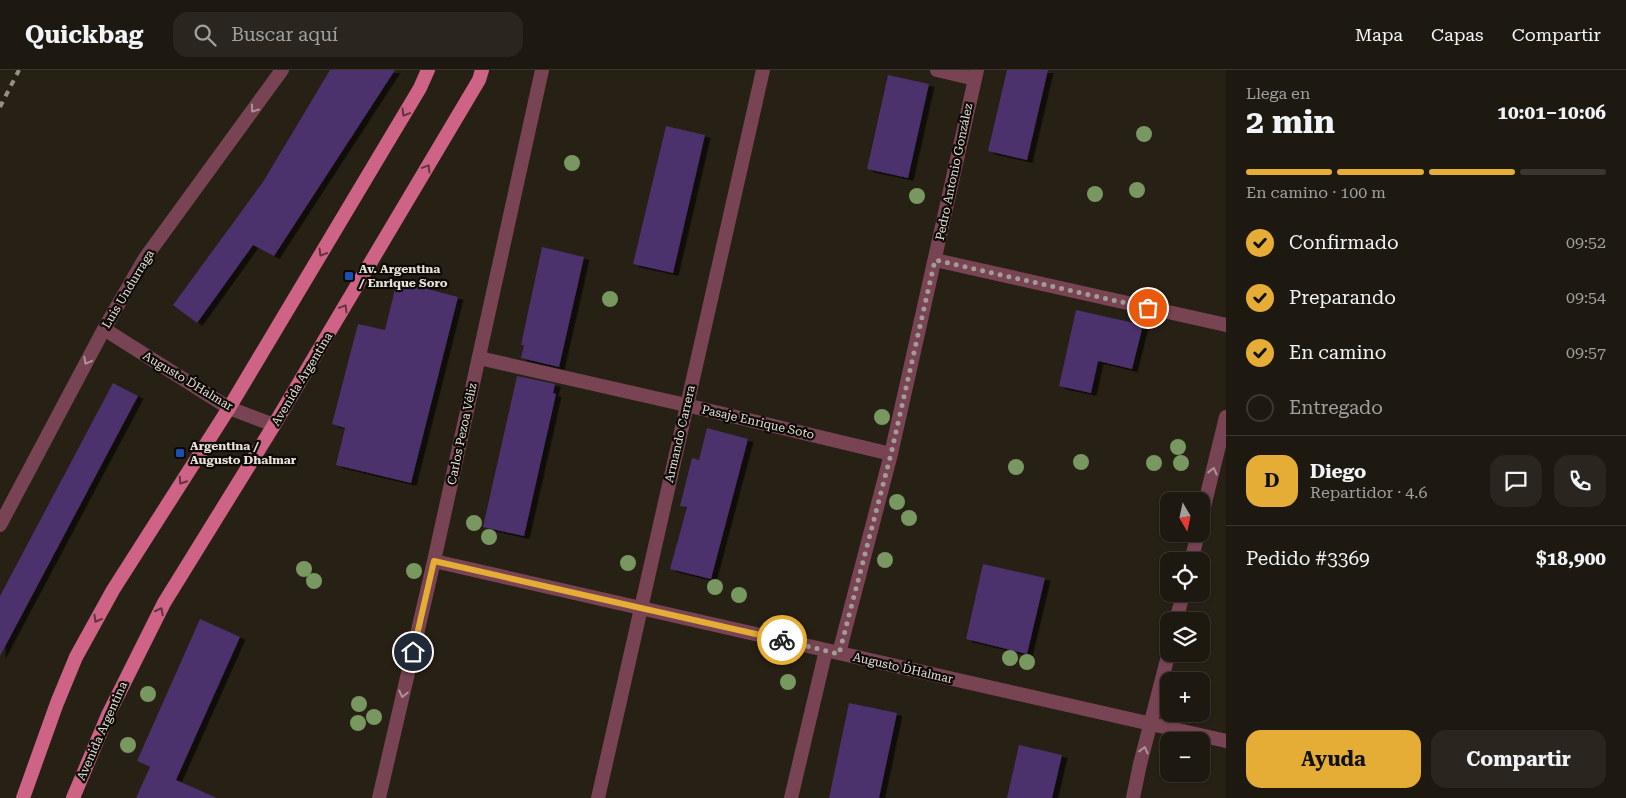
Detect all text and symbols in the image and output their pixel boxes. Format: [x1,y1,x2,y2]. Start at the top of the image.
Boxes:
search box [173,12,523,57]
text: Quickbag [25,21,143,49]
icon: search [191,21,219,49]
text: Buscar aquí [231,23,338,46]
text: Mapa [1355,24,1403,45]
text: Capas [1431,24,1484,45]
text: Compartir [1512,24,1601,45]
text: Llega en [1246,84,1310,103]
text: 10:01–10:06 [1497,101,1606,124]
street label: Pedro Antonio González [933,102,975,242]
one-way arrow [251,103,259,112]
text: 2 min [1246,103,1335,141]
one-way arrow [402,108,412,117]
one-way arrow [420,164,430,173]
text: En camino · 100 m [1246,183,1386,202]
icon: check [1246,229,1274,257]
text: Confirmado [1289,231,1399,254]
text: 09:52 [1566,233,1606,252]
street label: Luis Undurraga [99,247,157,331]
one-way arrow [318,247,328,256]
place label: Av. Argentina / Enrique Soro [358,262,448,290]
marker: Av. Argentina / Enrique Soro [343,270,355,282]
icon: check [1246,284,1274,312]
text: Preparando [1289,286,1396,309]
pin [1127,287,1169,329]
text: 09:54 [1566,288,1606,307]
icon: bag [1134,294,1162,322]
one-way arrow [337,304,347,313]
street label: Avenida Argentina [269,329,336,428]
icon: check [1246,339,1274,367]
text: En camino [1289,341,1386,364]
text: 09:57 [1566,343,1606,362]
street label: Augusto D´Halmar [141,348,236,413]
one-way arrow [83,356,93,365]
street label: Carlos Pezoa Véliz [444,382,480,486]
street label: Armando Carrera [662,384,698,484]
text: Entregado [1289,396,1383,419]
street label: Pasaje Enrique Soto [700,402,816,442]
place label: Argentina / Augusto Dhalmar [190,439,297,467]
marker: Argentina / Augusto Dhalmar [174,447,186,459]
button: chat [1490,455,1542,507]
button: phone [1554,455,1606,507]
text: Diego [1310,460,1366,483]
one-way arrow [1207,467,1218,476]
text: D [1264,469,1280,492]
one-way arrow [179,475,189,484]
text: Repartidor · 4.6 [1310,483,1427,502]
north arrow [1160,492,1210,542]
map controls [1160,492,1210,782]
text: Pedido #3369 [1246,547,1370,570]
text: $18,900 [1536,547,1606,570]
button: locate [1160,552,1210,602]
one-way arrow [154,608,164,617]
button: layers [1160,612,1210,662]
one-way arrow [93,614,103,623]
courier [757,615,807,665]
icon: bike [768,626,796,654]
pin [392,631,434,673]
icon: home [399,638,427,666]
street label: Augusto D´Halmar [852,649,955,686]
button: + [1160,672,1210,722]
street label: Avenida Argentina [74,679,130,783]
one-way arrow [398,689,409,698]
button: Ayuda [1246,730,1421,788]
button: Compartir [1431,730,1606,788]
button: − [1160,732,1210,782]
one-way arrow [1138,746,1149,755]

